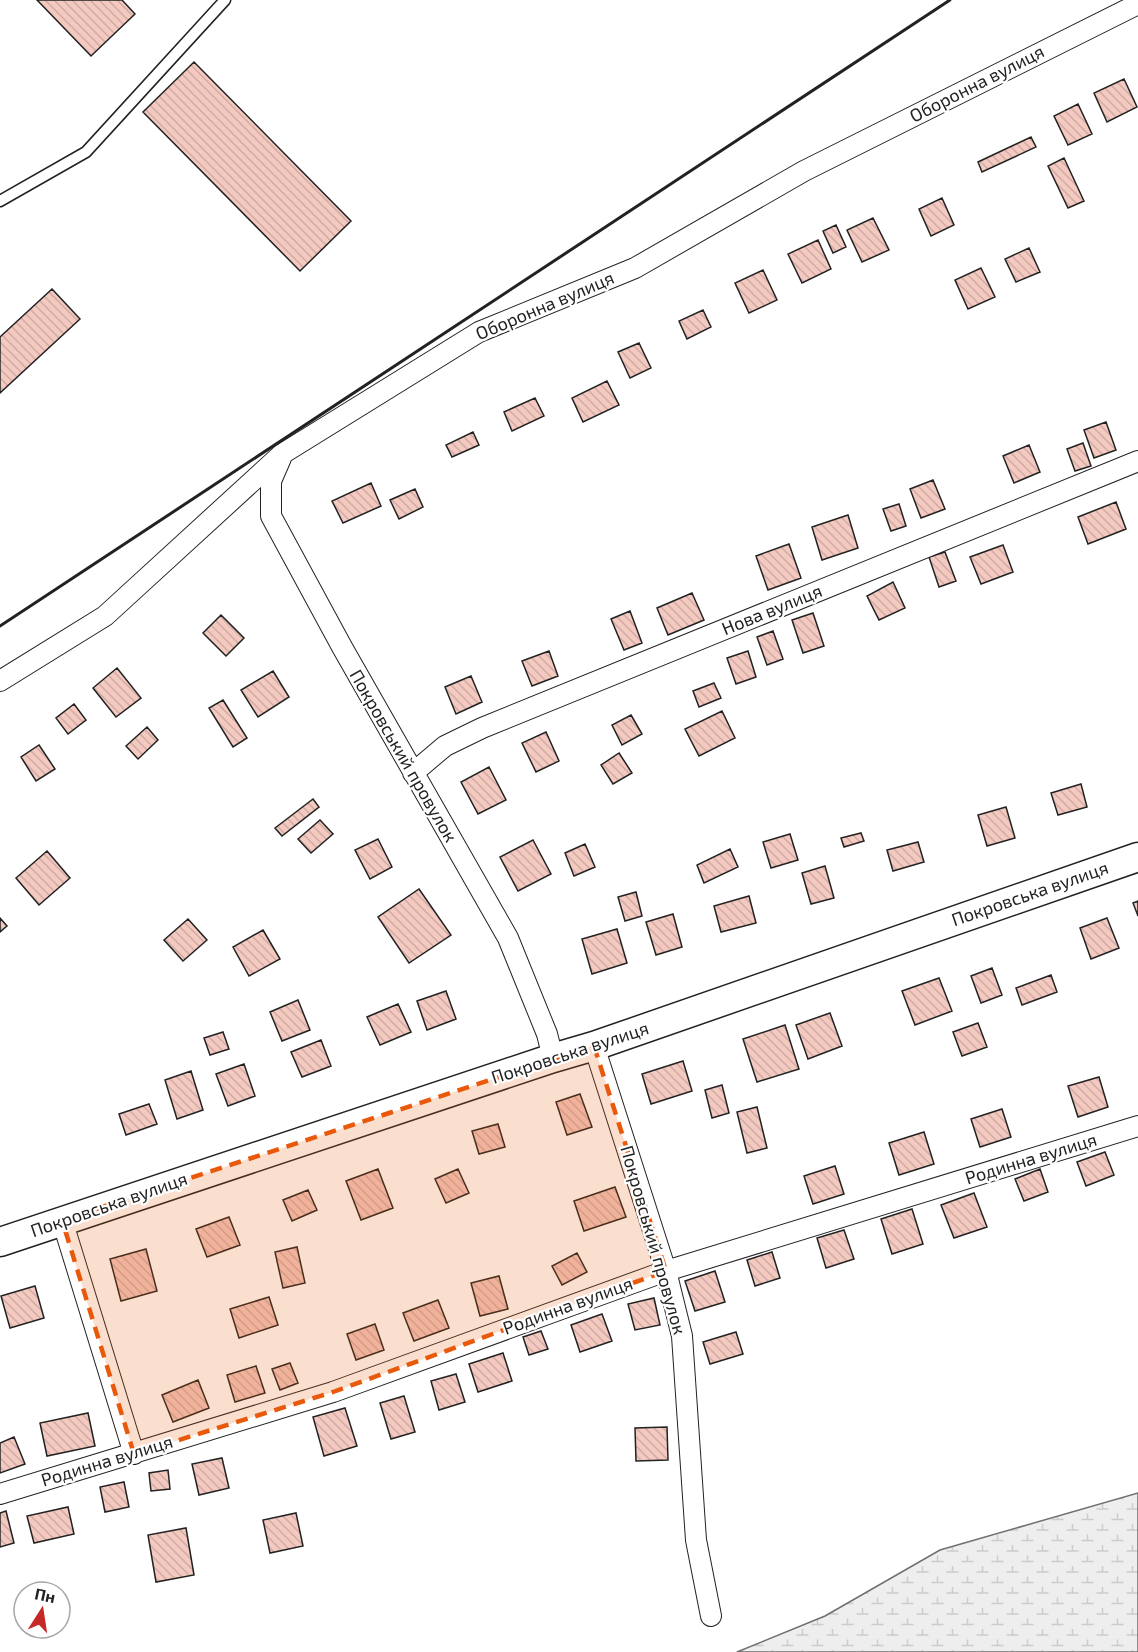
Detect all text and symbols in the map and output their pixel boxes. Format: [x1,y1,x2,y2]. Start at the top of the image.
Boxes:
street label: Оборонна вулиця [905,40,1048,127]
street label: Оборонна вулиця [472,266,617,344]
street label: Нова вулиця [718,579,825,639]
street label: Покровський провулок [345,665,462,846]
street label: Покровська вулиця [948,856,1111,930]
street label: Покровська вулиця [488,1016,651,1088]
street label: Родинна вулиця [962,1128,1099,1189]
street label: Покровський провулок [616,1143,692,1337]
street label: Покровська вулиця [27,1167,190,1241]
street label: Родинна вулиця [500,1271,636,1339]
street label: Родинна вулиця [38,1430,175,1491]
north arrow [12,1580,72,1640]
text: Пн [33,1583,57,1606]

